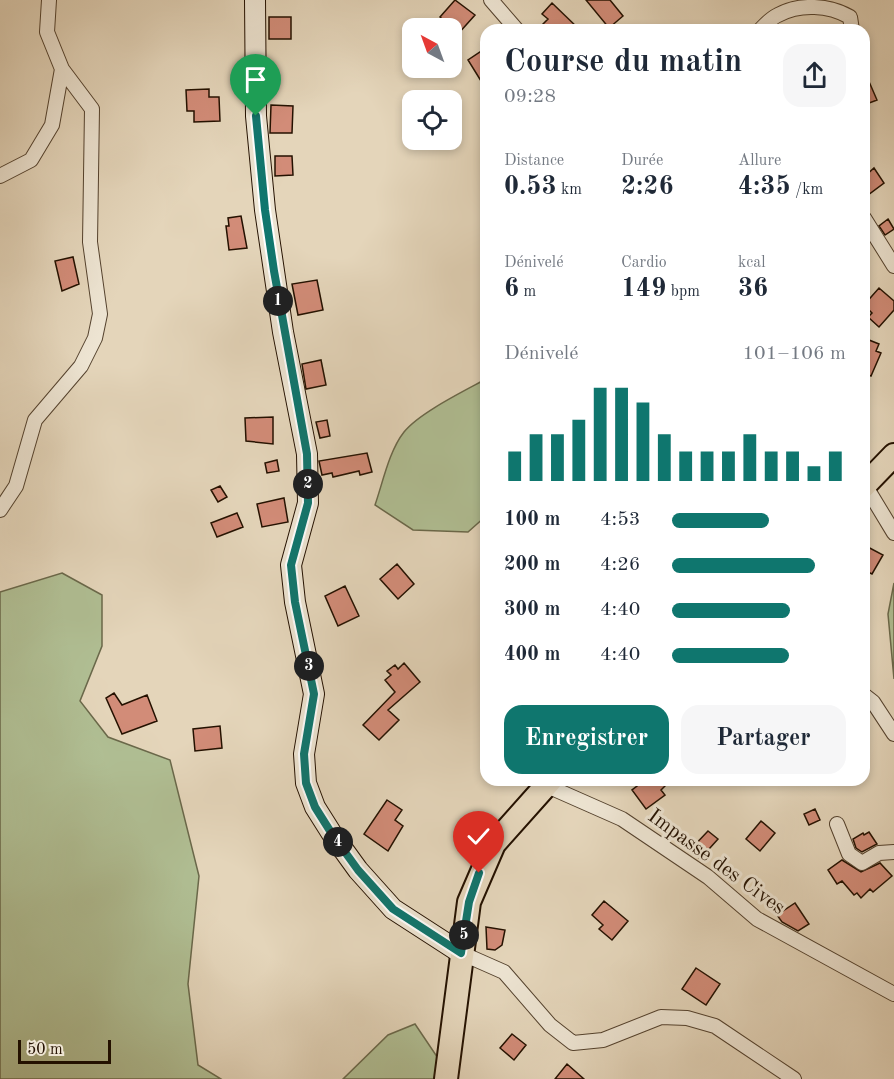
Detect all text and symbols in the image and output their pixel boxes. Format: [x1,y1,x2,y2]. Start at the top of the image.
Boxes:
north arrow [402,18,462,78]
map controls [402,18,462,150]
button: share [783,44,846,107]
text: Course du matin [504,46,742,79]
pin [230,54,281,116]
icon: arrive [239,63,272,96]
text: 09:28 [504,87,556,107]
button: locate [402,90,462,150]
text: Distance [504,153,564,169]
text: Durée [621,153,663,169]
text: Allure [738,153,781,169]
text: 0.53 [504,174,557,200]
text: 2:26 [621,174,674,200]
text: 4:35 [738,174,791,200]
text: km [557,182,582,198]
text: /km [791,182,823,198]
text: Dénivelé [504,255,564,271]
text: Cardio [621,255,667,271]
text: kcal [738,255,766,271]
text: 6 [504,276,519,302]
text: 149 [621,276,666,302]
text: 36 [738,276,768,302]
text: m [519,284,536,300]
text: bpm [666,284,700,300]
pin: 1 [263,286,293,316]
text: 1 [273,293,283,309]
text: Dénivelé [504,344,578,364]
text: 101–106 m [743,344,846,364]
pin: 2 [293,469,323,499]
text: 2 [303,476,313,492]
text: 100 m [504,510,560,530]
text: 4:53 [600,510,640,530]
text: 200 m [504,555,560,575]
text: 4:26 [600,555,640,575]
text: 300 m [504,600,560,620]
text: 4:40 [600,600,640,620]
text: 400 m [504,645,560,665]
text: 4:40 [600,645,640,665]
pin: 3 [294,651,324,681]
text: 3 [304,658,314,674]
button: Enregistrer [504,705,669,774]
button: Partager [681,705,846,774]
street label: Impasse des Cives [644,805,789,919]
pin [453,811,504,873]
icon: check [462,820,495,853]
pin: 4 [323,827,353,857]
text: 4 [333,834,343,850]
pin: 5 [449,920,479,950]
text: 5 [459,927,469,943]
scale bar [18,1037,111,1064]
text: 50 m [27,1042,63,1058]

